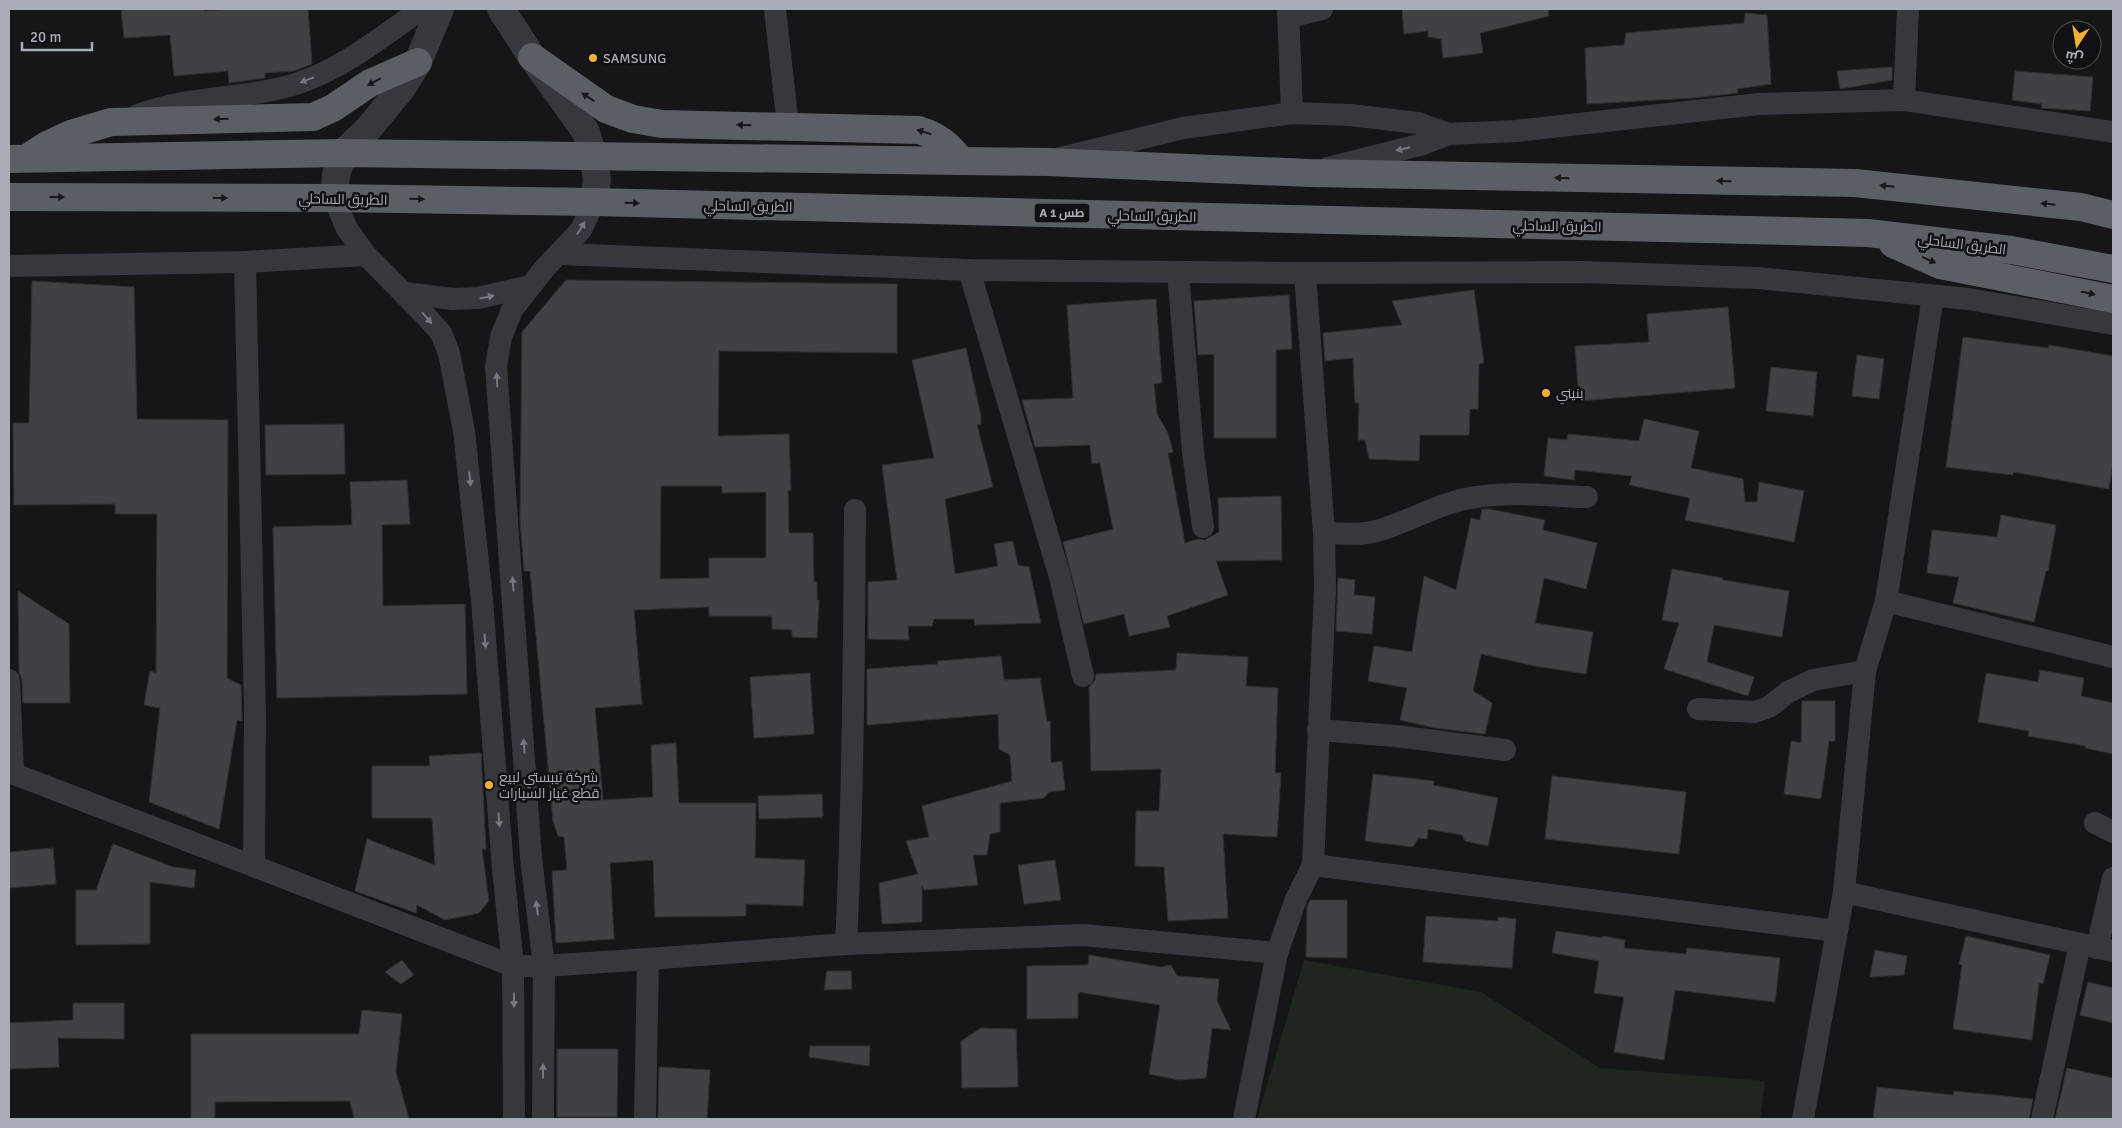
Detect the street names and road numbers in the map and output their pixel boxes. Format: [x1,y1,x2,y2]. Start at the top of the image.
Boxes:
street label: الطريق الساحلي [298,190,388,212]
street label: الطريق الساحلي [703,197,793,219]
road number: A 1 طس [1034,204,1090,222]
street label: الطريق الساحلي [1107,207,1197,229]
street label: الطريق الساحلي [1512,217,1602,239]
street label: الطريق الساحلي [1916,231,2007,261]

